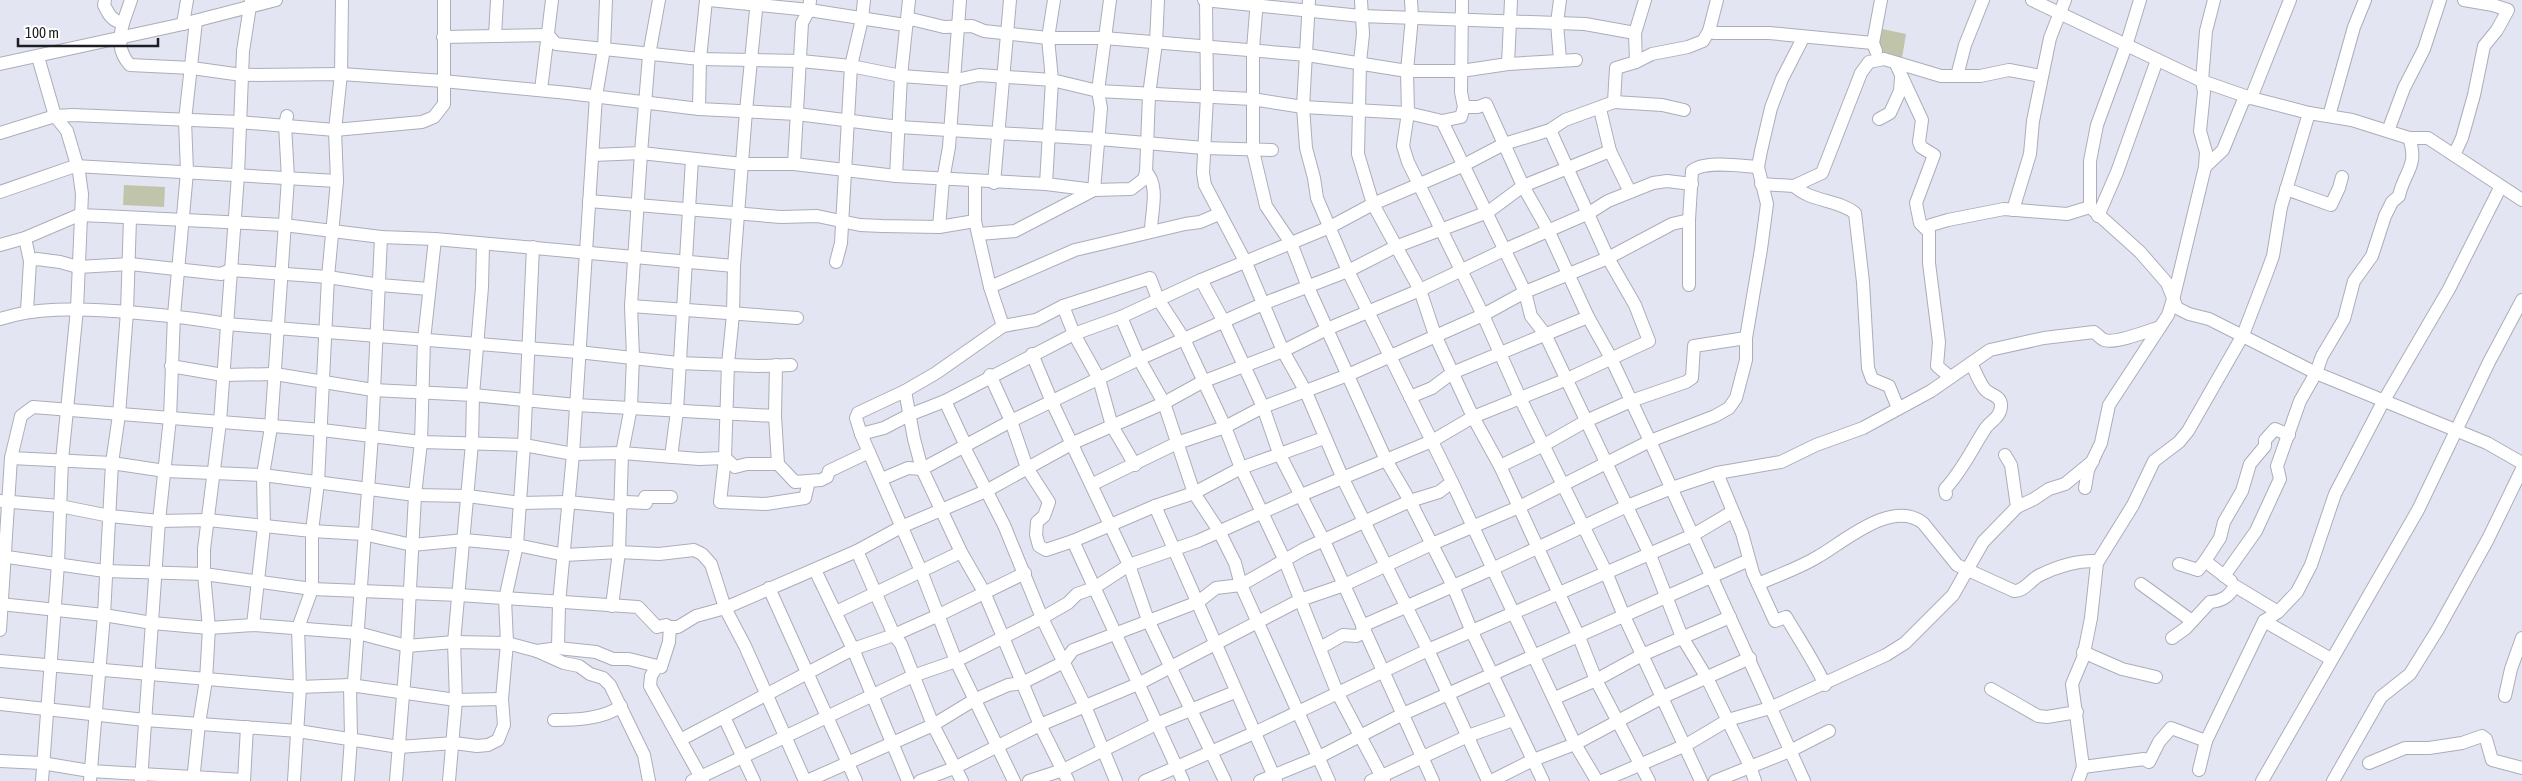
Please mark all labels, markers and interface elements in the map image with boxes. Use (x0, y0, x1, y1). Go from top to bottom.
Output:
scale bar (18, 15, 158, 47)
text: 100 m (25, 24, 59, 41)

